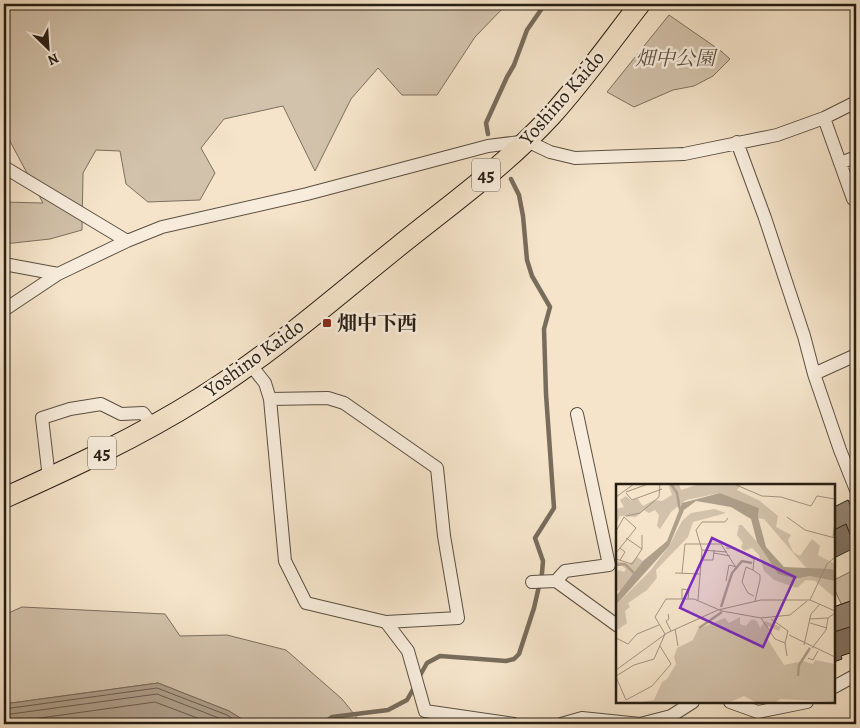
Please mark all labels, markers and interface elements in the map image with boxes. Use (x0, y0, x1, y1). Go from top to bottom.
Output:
north arrow (22, 22, 72, 72)
street label: Yoshino Kaido (513, 45, 611, 152)
park label: 畑中公園 (635, 45, 718, 72)
text: N (45, 49, 62, 70)
road number: 45 (472, 158, 500, 192)
place label: 畑中下西 (337, 310, 417, 337)
street label: Yoshino Kaido (198, 313, 309, 404)
marker: 畑中下西 (321, 317, 333, 329)
road number: 45 (88, 436, 116, 469)
inset map (616, 484, 835, 703)

